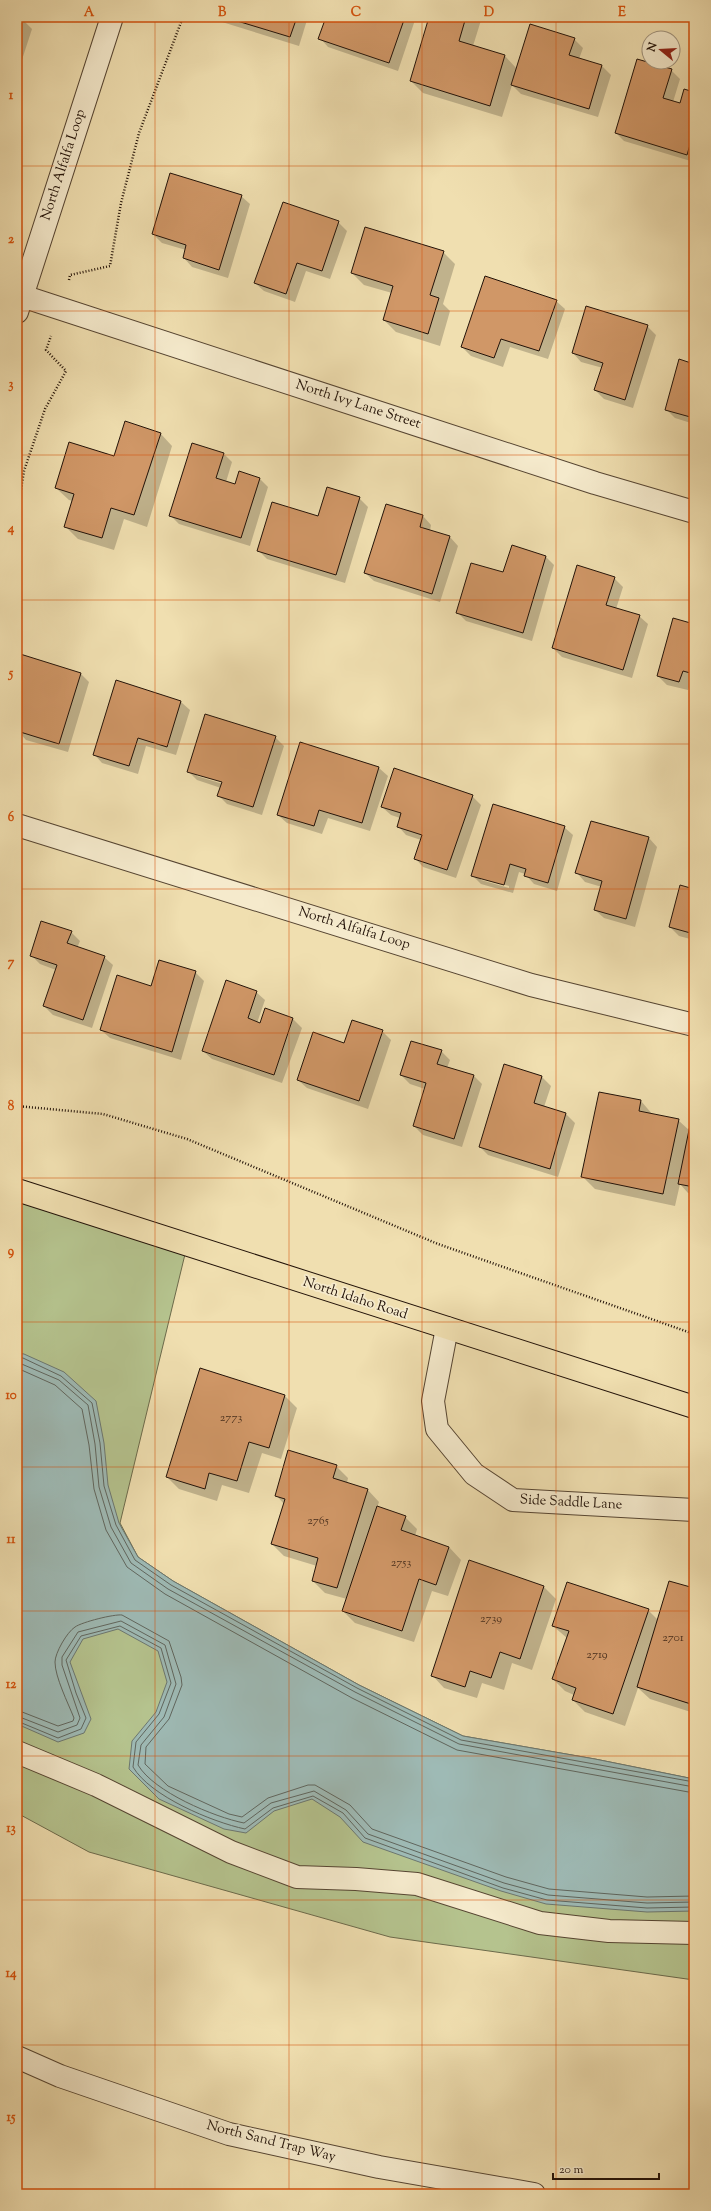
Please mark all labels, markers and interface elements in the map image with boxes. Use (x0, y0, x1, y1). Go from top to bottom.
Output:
text: A (84, 4, 95, 22)
text: B (218, 4, 227, 22)
text: C (351, 4, 361, 22)
text: D (484, 4, 494, 22)
text: E (618, 4, 626, 22)
north arrow (641, 30, 681, 70)
text: N (643, 40, 661, 55)
text: 1 (9, 87, 14, 105)
street label: North Alfalfa Loop (37, 107, 92, 223)
text: 2 (8, 231, 15, 249)
street label: North Ivy Lane Street (293, 375, 423, 435)
text: 3 (8, 376, 14, 394)
text: 4 (7, 520, 15, 538)
text: 5 (8, 665, 14, 683)
text: 6 (8, 809, 15, 827)
street label: North Alfalfa Loop (296, 902, 413, 956)
text: 7 (8, 954, 15, 972)
text: 8 (8, 1098, 15, 1116)
text: 9 (8, 1243, 15, 1261)
street label: North Idaho Road (300, 1273, 410, 1325)
text: 10 (5, 1387, 17, 1405)
house number: 2773 (220, 1409, 242, 1427)
street label: Side Saddle Lane (519, 1490, 623, 1516)
house number: 2765 (307, 1512, 329, 1530)
text: 11 (7, 1531, 16, 1549)
house number: 2753 (391, 1554, 411, 1572)
house number: 2739 (480, 1610, 502, 1628)
house number: 2701 (662, 1629, 684, 1647)
house number: 2719 (586, 1646, 608, 1664)
text: 12 (6, 1676, 17, 1694)
text: 13 (6, 1820, 16, 1838)
text: 14 (6, 1965, 17, 1983)
text: 15 (7, 2109, 16, 2127)
street label: North Sand Trap Way (204, 2116, 338, 2168)
scale bar (553, 2155, 659, 2181)
text: 20 m (559, 2161, 584, 2179)

